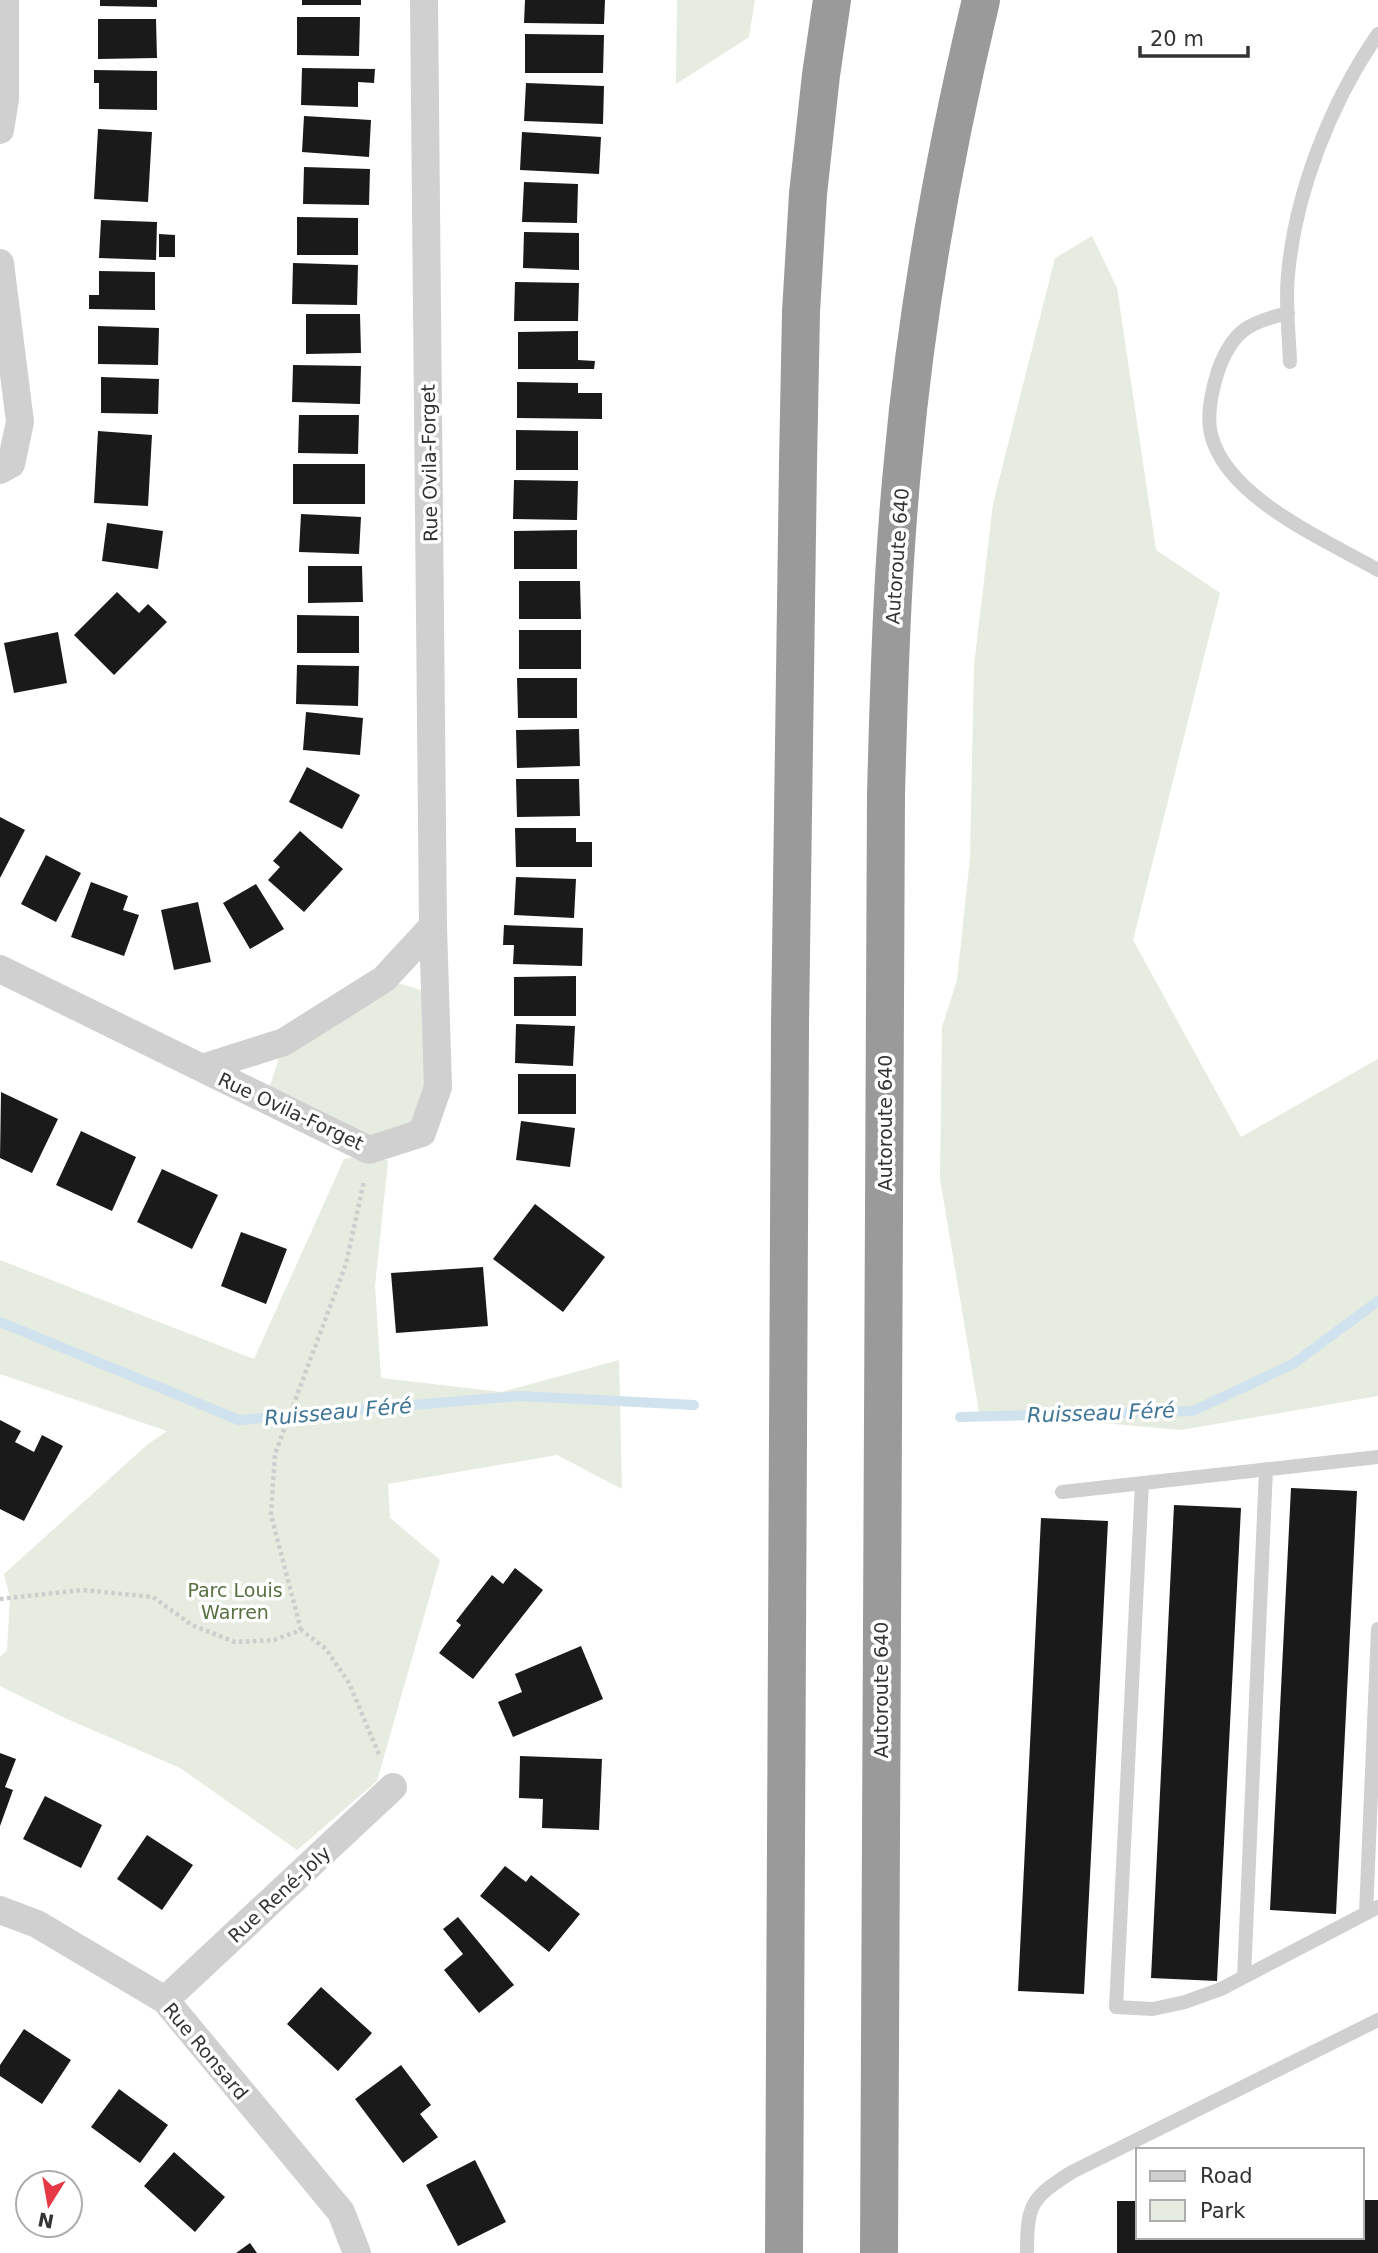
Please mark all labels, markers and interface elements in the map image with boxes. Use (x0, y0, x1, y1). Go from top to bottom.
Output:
scale bar (1140, 14, 1248, 58)
text: 20 m (1150, 27, 1204, 51)
street label: Rue Ovila-Forget (417, 384, 441, 542)
street label: Autoroute 640 (881, 487, 913, 625)
street label: Autoroute 640 (874, 1055, 896, 1191)
street label: Rue Ovila-Forget (215, 1068, 367, 1154)
water label: Ruisseau Féré (263, 1394, 413, 1430)
water label: Ruisseau Féré (1027, 1398, 1175, 1428)
park label: Parc Louis Warren (187, 1579, 283, 1623)
street label: Autoroute 640 (870, 1622, 892, 1758)
street label: Rue René-Joly (223, 1841, 335, 1947)
street label: Rue Ronsard (159, 1998, 253, 2104)
legend (1136, 2148, 1364, 2239)
text: Road (1200, 2164, 1253, 2188)
north arrow (14, 2169, 84, 2239)
text: Park (1200, 2199, 1246, 2223)
text: N (36, 2208, 56, 2233)

